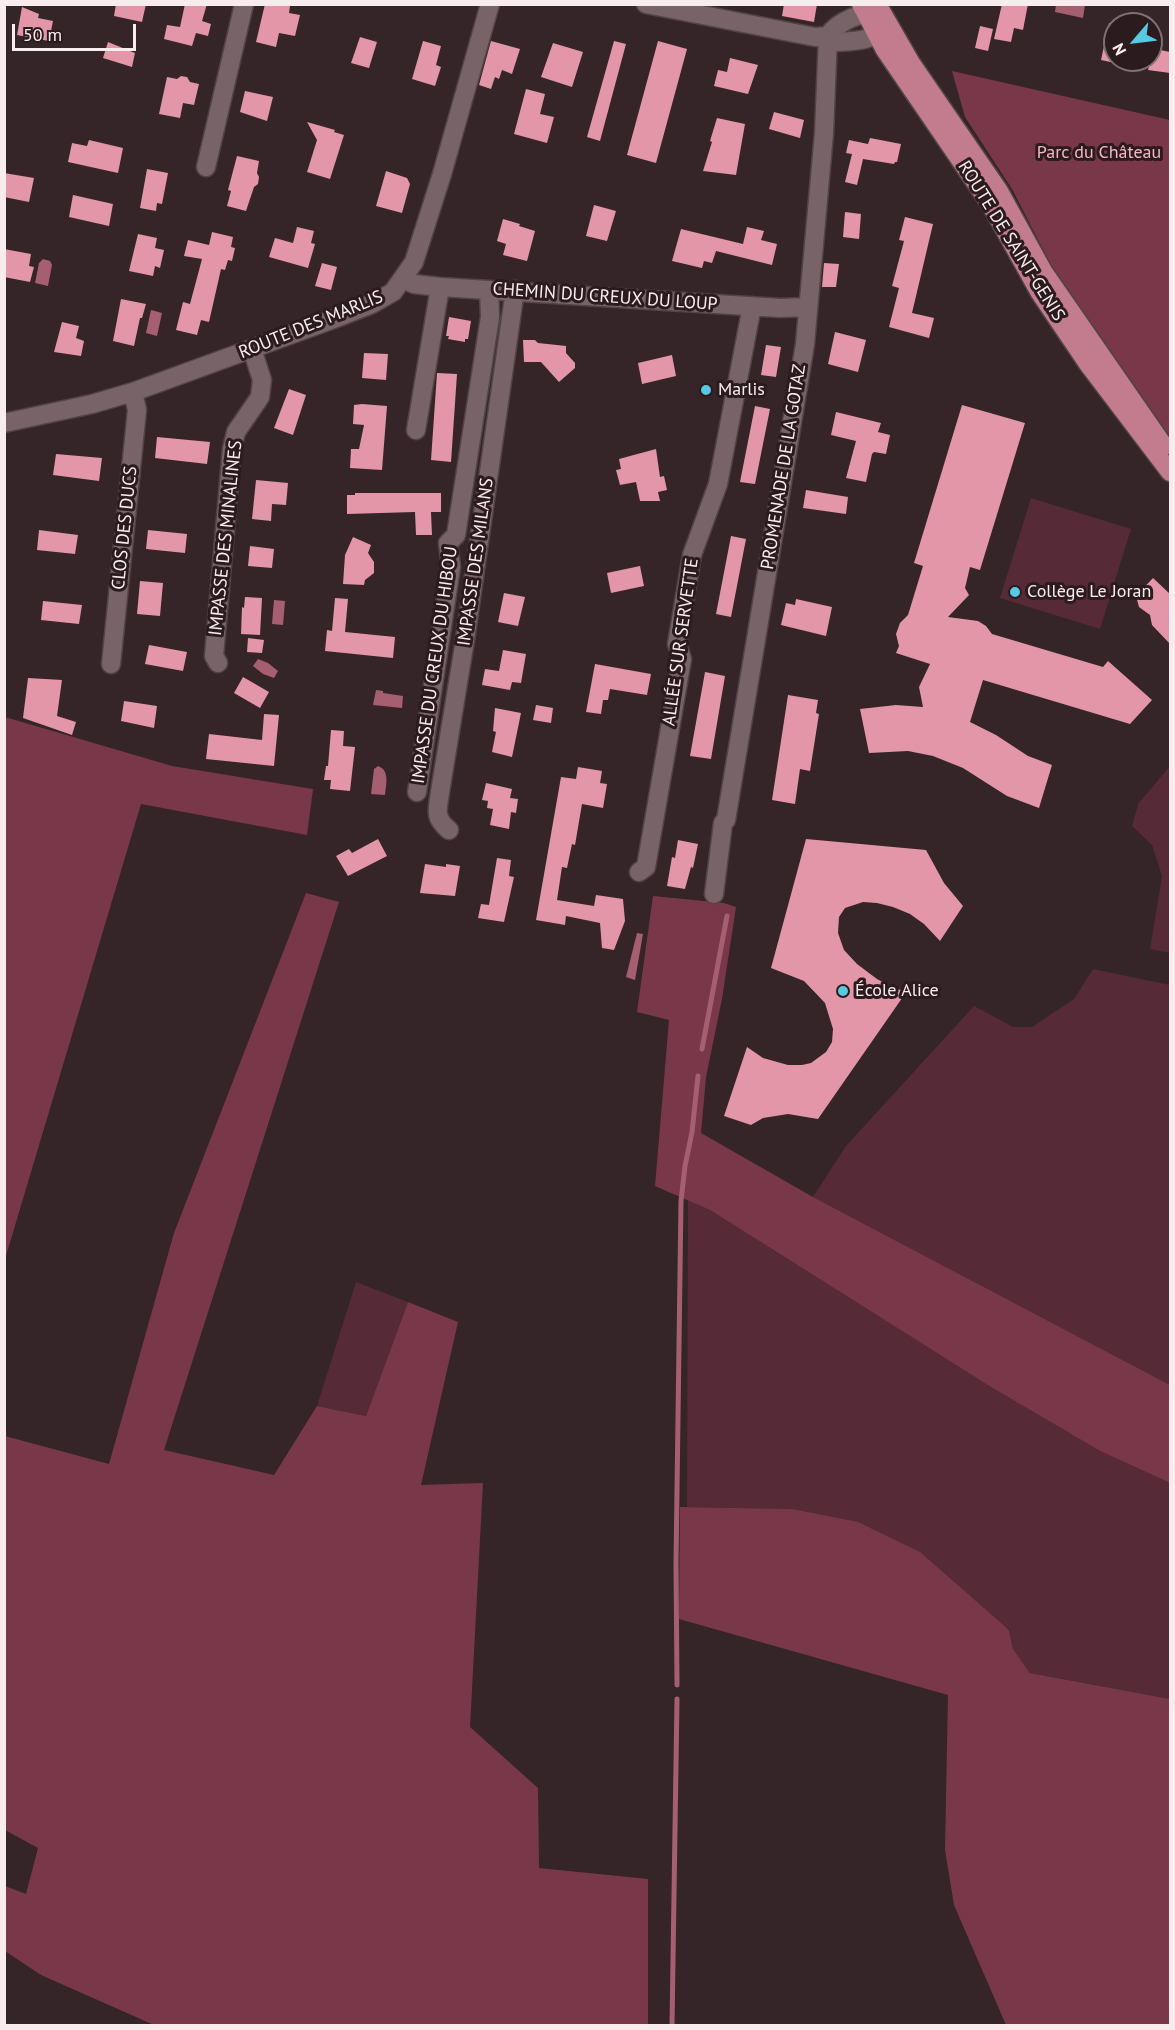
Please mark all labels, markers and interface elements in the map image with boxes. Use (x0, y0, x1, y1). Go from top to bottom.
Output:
scale bar (15, 12, 140, 50)
north arrow (1103, 12, 1163, 72)
text: 50 m (23, 23, 62, 46)
text: N (1108, 40, 1130, 59)
park label: Parc du Château (1037, 142, 1161, 164)
street label: ROUTE DE SAINT-GENIS (953, 157, 1069, 325)
street label: CHEMIN DU CREUX DU LOUP (492, 278, 718, 316)
street label: ROUTE DES MARLIS (236, 286, 386, 364)
street label: PROMENADE DE LA GOTAZ (757, 363, 811, 571)
place label: Marlis (718, 379, 765, 401)
marker: Marlis (699, 383, 713, 397)
street label: IMPASSE DES MINALINES (205, 439, 247, 637)
street label: CLOS DES DUCS (108, 465, 142, 591)
street label: IMPASSE DES MILANS (454, 477, 498, 647)
street label: IMPASSE DU CREUX DU HIBOU (408, 545, 462, 785)
street label: ALLÉE SUR SERVETTE (659, 557, 703, 727)
place label: Collège Le Joran (1027, 581, 1151, 603)
marker: Collège Le Joran (1008, 585, 1022, 599)
place label: École Alice (855, 980, 939, 1002)
marker: École Alice (836, 984, 850, 998)

